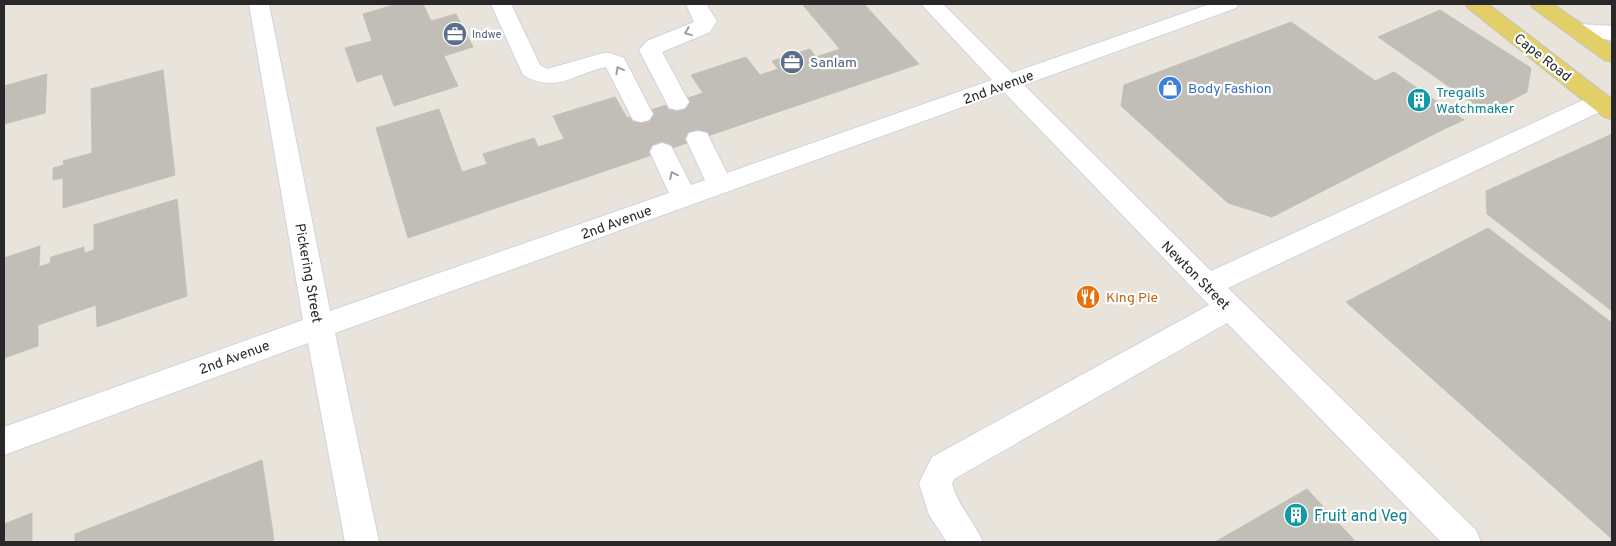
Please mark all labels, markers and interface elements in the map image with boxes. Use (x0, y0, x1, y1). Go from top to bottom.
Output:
office icon: Indwe (442, 21, 468, 47)
one-way arrow (684, 26, 693, 37)
place label: Indwe (472, 28, 501, 42)
street label: Cape Road (1510, 31, 1574, 86)
office icon: Sanlam (779, 49, 805, 75)
place label: Sanlam (810, 55, 857, 72)
one-way arrow (615, 67, 625, 76)
street label: 2nd Avenue (961, 68, 1036, 109)
shop icon: Body Fashion (1157, 75, 1183, 101)
place label: Body Fashion (1188, 81, 1272, 98)
place label: Tregails Watchmaker (1436, 85, 1515, 118)
building icon: Tregails Watchmaker (1406, 87, 1432, 113)
one-way arrow (669, 171, 679, 180)
street label: 2nd Avenue (579, 203, 654, 244)
street label: Pickering Street (290, 222, 325, 324)
street label: Newton Street (1157, 238, 1233, 314)
restaurant icon: King Pie (1075, 284, 1101, 310)
place label: King Pie (1106, 290, 1158, 307)
street label: 2nd Avenue (197, 338, 272, 379)
building icon: Fruit and Veg (1283, 502, 1309, 528)
place label: Fruit and Veg (1314, 507, 1408, 527)

